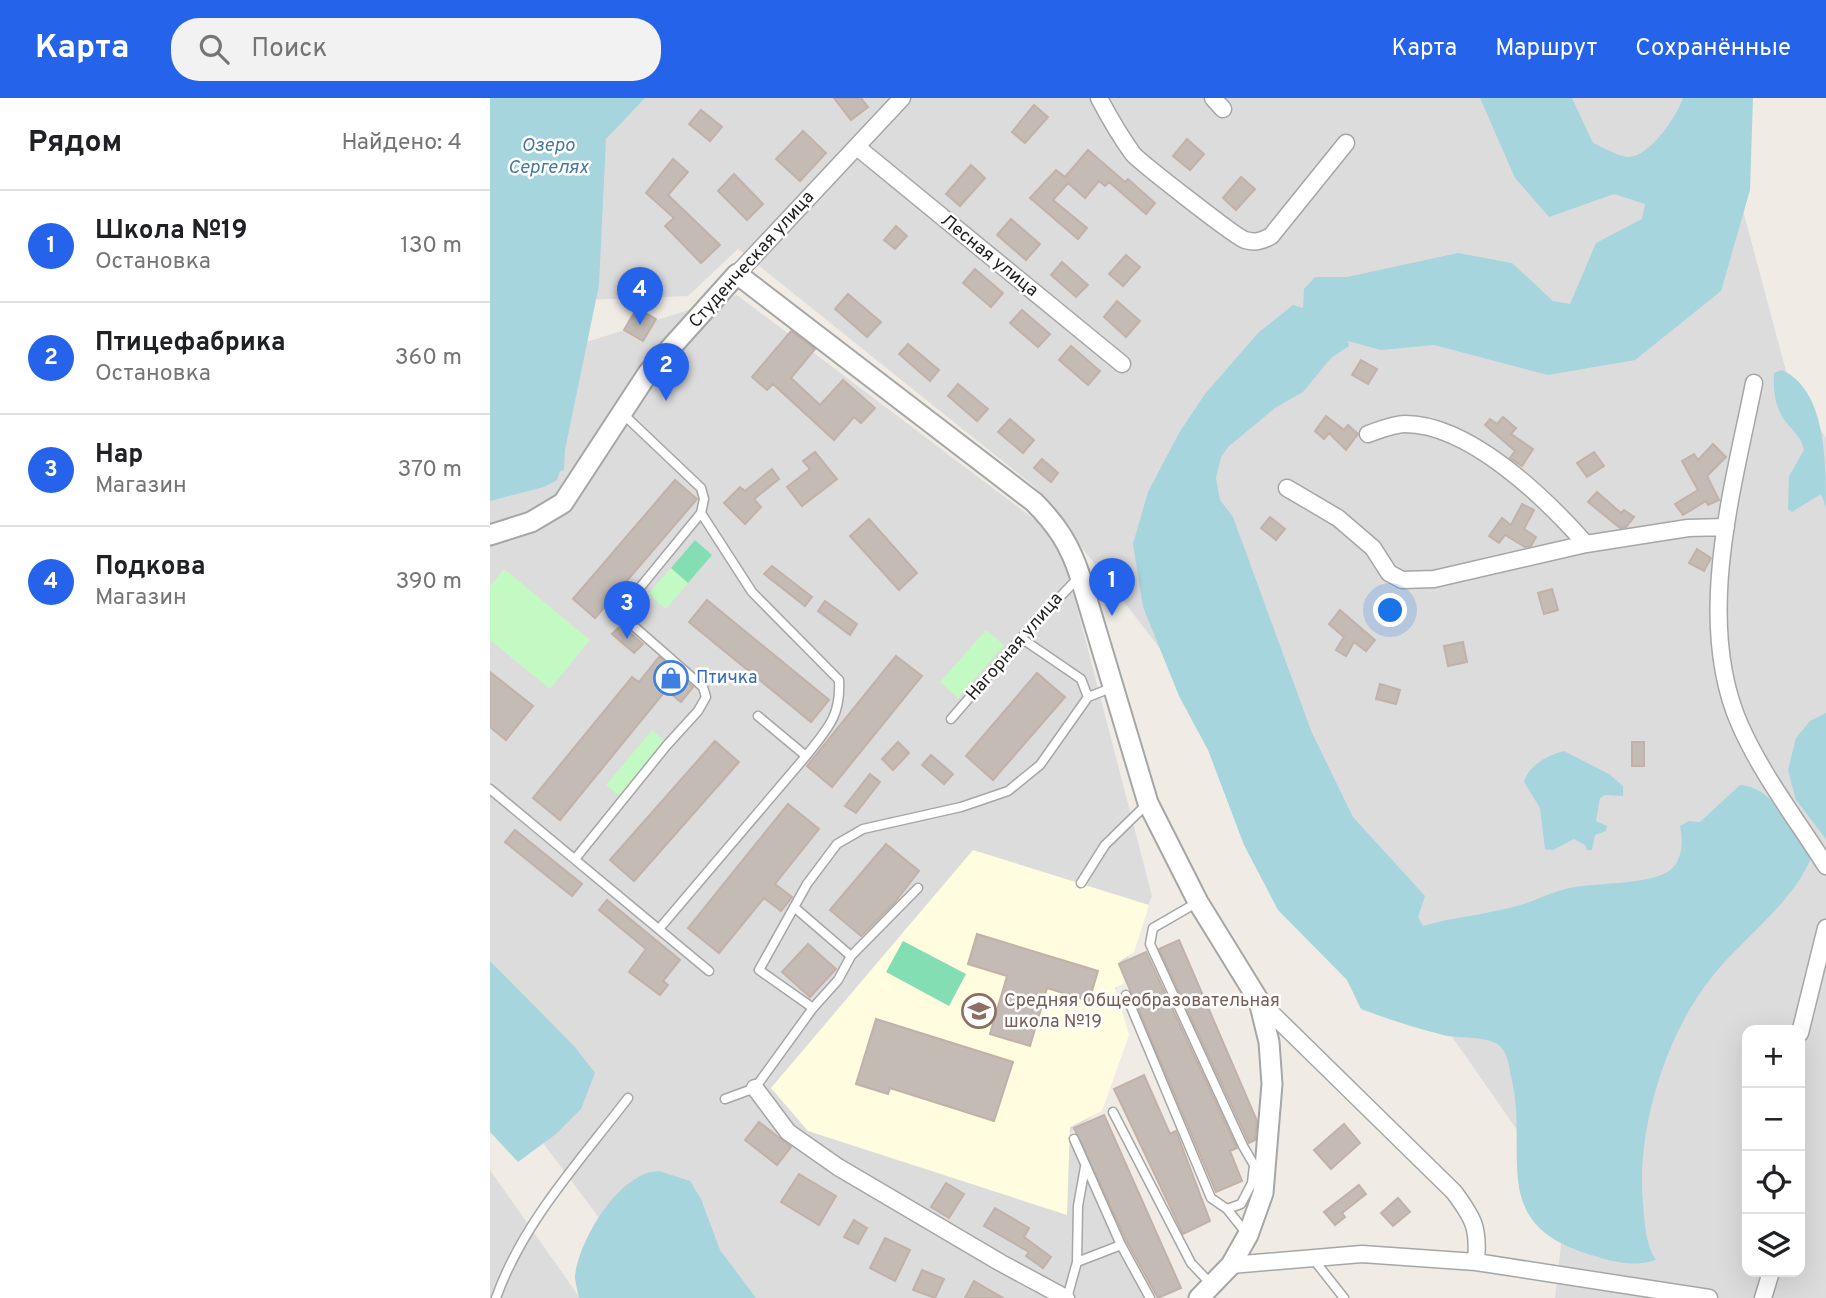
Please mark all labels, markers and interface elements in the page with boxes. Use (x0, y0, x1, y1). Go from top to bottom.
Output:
search box (171, 18, 661, 81)
text: Карта (35, 28, 129, 70)
icon: search (195, 30, 233, 68)
text: Поиск (251, 33, 327, 66)
text: Карта (1391, 34, 1457, 64)
text: Маршрут (1495, 34, 1597, 64)
text: Сохранённые (1635, 34, 1791, 64)
text: Рядом (28, 125, 122, 162)
text: Найдено: 4 (341, 129, 462, 158)
water label: Озеро Сергелях (508, 134, 590, 180)
street label: Студенческая улица (684, 187, 820, 333)
street label: Лесная улица (935, 210, 1043, 302)
text: Школа №19 (95, 215, 247, 248)
text: 1 (46, 232, 56, 261)
text: 130 m (400, 232, 462, 261)
text: Остановка (95, 248, 211, 277)
pin: 4 (617, 267, 663, 325)
text: Птицефабрика (95, 327, 286, 360)
pin: 2 (643, 343, 689, 401)
text: 2 (44, 344, 58, 373)
text: 360 m (395, 344, 462, 373)
text: Остановка (95, 360, 211, 389)
text: Нар (95, 439, 143, 472)
text: 3 (44, 456, 58, 485)
text: 370 m (397, 456, 462, 485)
text: Магазин (95, 472, 187, 501)
text: Подкова (95, 551, 206, 584)
pin: 1 (1089, 558, 1135, 616)
text: 4 (44, 568, 58, 597)
text: 390 m (395, 568, 462, 597)
pin: 3 (604, 581, 650, 639)
text: Магазин (95, 584, 187, 613)
street label: Нагорная улица (962, 588, 1068, 706)
your location (1373, 593, 1407, 627)
shop icon: Птичка (652, 659, 690, 697)
place label: Птичка (696, 667, 757, 690)
place label: Средняя Общеобразовательная школа №19 (1004, 990, 1280, 1034)
school or university icon: Средняя Общеобразовательная школа №19 (960, 992, 998, 1030)
map controls (1742, 1025, 1805, 1277)
button: + (1742, 1025, 1805, 1088)
button: − (1742, 1088, 1805, 1151)
button: locate (1742, 1151, 1805, 1214)
button: layers (1742, 1214, 1805, 1277)

